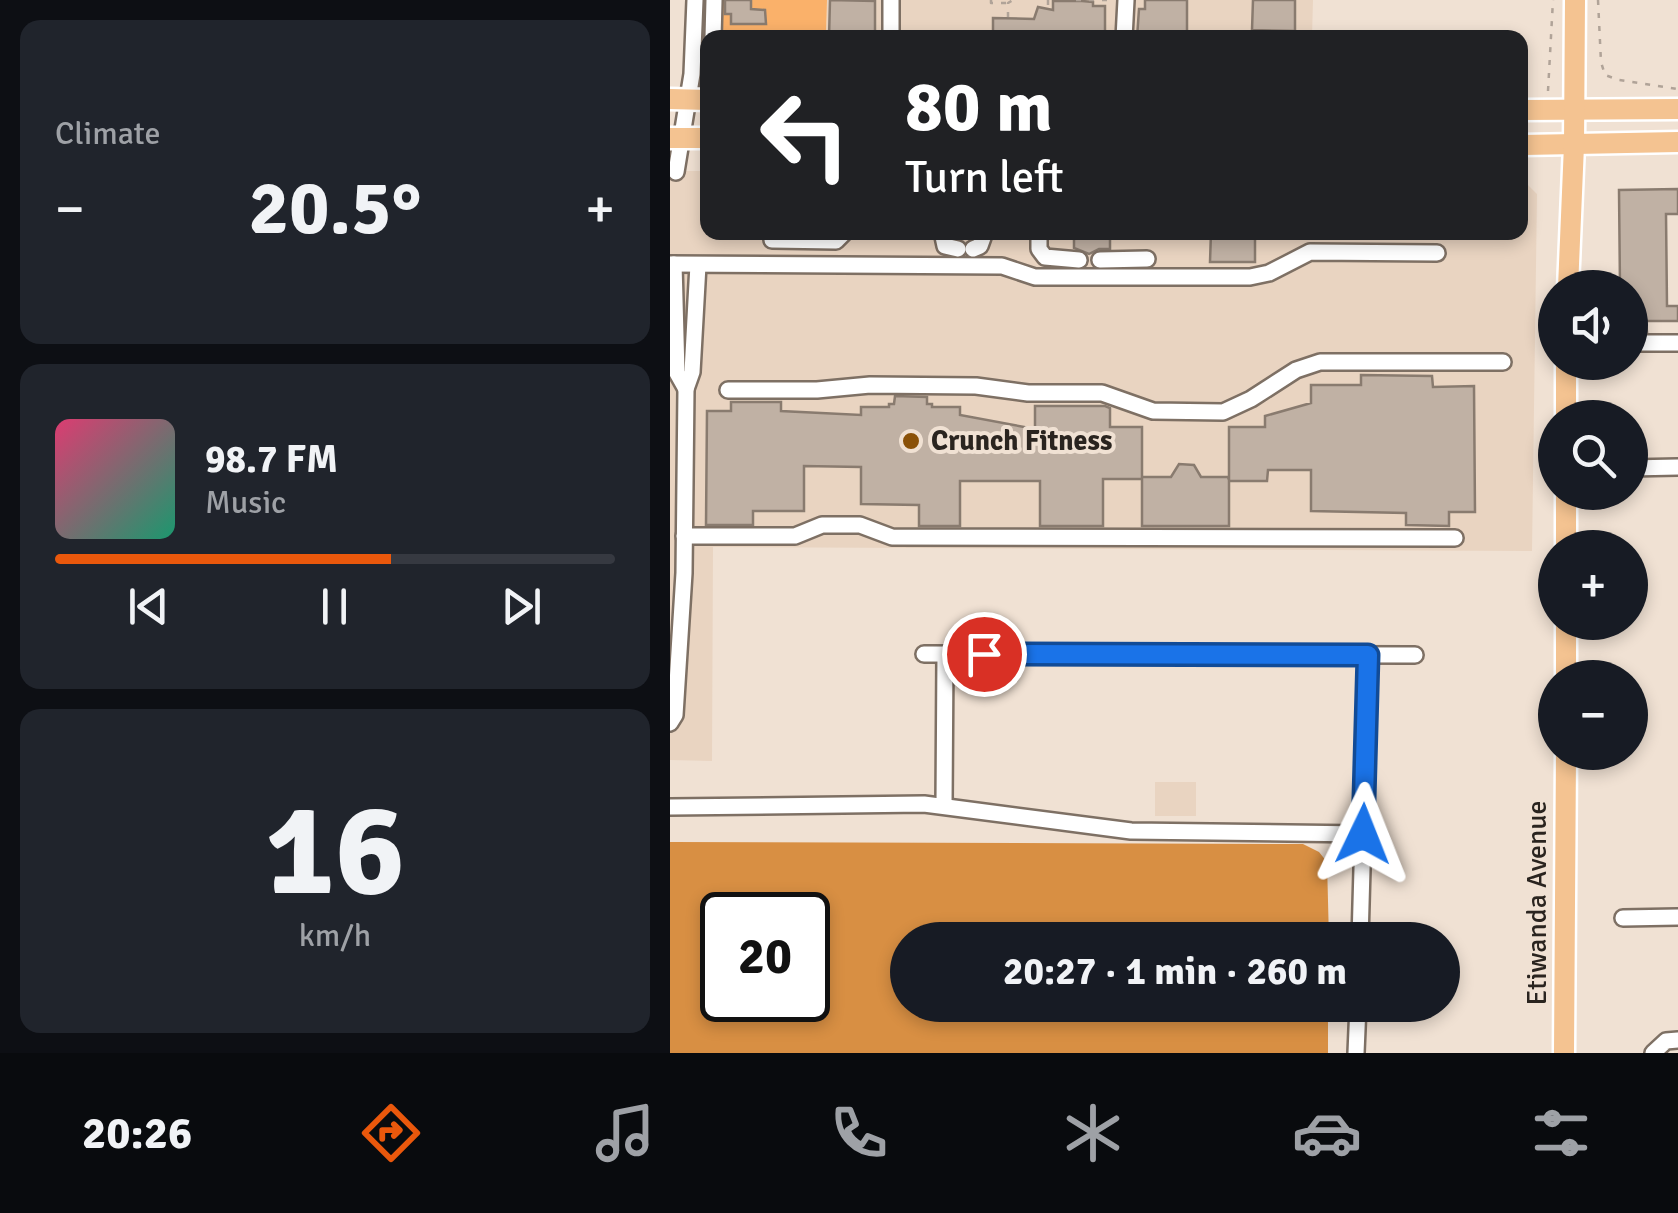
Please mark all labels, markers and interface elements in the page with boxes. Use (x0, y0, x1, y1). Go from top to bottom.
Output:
text: 80 m (905, 64, 1053, 150)
icon: left (740, 70, 870, 200)
text: Climate (55, 114, 161, 153)
text: Turn left (905, 150, 1064, 205)
text: 20.5° (249, 162, 422, 255)
text: − (55, 175, 85, 243)
text: + (585, 175, 615, 243)
map controls (1538, 270, 1648, 770)
button: sound (1538, 270, 1648, 380)
button: search (1538, 400, 1648, 510)
place label: Crunch Fitness (931, 424, 1112, 458)
marker: Crunch Fitness (900, 430, 922, 452)
text: 98.7 FM (205, 436, 338, 483)
text: Music (205, 483, 286, 522)
button: + (1538, 530, 1648, 640)
icon: previous (121, 579, 176, 634)
icon: pause (307, 579, 362, 634)
icon: next (494, 579, 549, 634)
pin (942, 612, 1027, 697)
icon: arrive (957, 627, 1012, 682)
button: − (1538, 660, 1648, 770)
text: 16 (265, 771, 405, 931)
position arrow (1311, 782, 1415, 886)
street label: Etiwanda Avenue (1520, 800, 1554, 1006)
speed limit sign: 20 (700, 892, 830, 1022)
text: km/h (299, 916, 371, 955)
text: 20:27 · 1 min · 260 m (1003, 948, 1347, 995)
icon: directions (356, 1098, 426, 1168)
icon: music (590, 1098, 660, 1168)
icon: phone (824, 1098, 894, 1168)
icon: climate (1058, 1098, 1128, 1168)
icon: car (1292, 1098, 1362, 1168)
icon: filters (1526, 1098, 1596, 1168)
text: 20:26 (82, 1106, 192, 1161)

